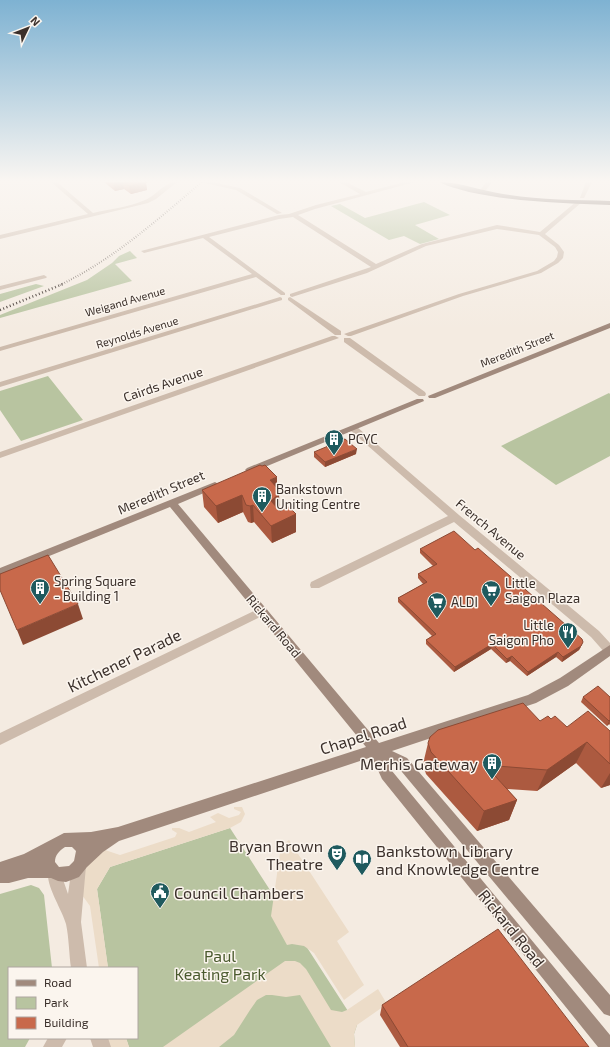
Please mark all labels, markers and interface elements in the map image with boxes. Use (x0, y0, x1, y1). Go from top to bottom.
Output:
north arrow (8, 8, 48, 48)
text: N (28, 13, 43, 28)
street label: Weigand Avenue (83, 283, 167, 319)
street label: Reynolds Avenue (94, 313, 180, 351)
street label: Meredith Street (478, 328, 556, 370)
street label: Cairds Avenue (121, 363, 205, 405)
building icon: PCYC (323, 428, 345, 456)
place label: PCYC (348, 431, 378, 447)
street label: Meredith Street (115, 467, 207, 517)
place label: Bankstown Uniting Centre (276, 481, 360, 512)
building icon: Bankstown Uniting Centre (251, 485, 273, 513)
street label: French Avenue (453, 495, 529, 563)
place label: Spring Square - Building 1 (54, 573, 136, 604)
place label: Little Saigon Plaza (505, 575, 580, 606)
building icon: Spring Square - Building 1 (29, 577, 51, 605)
supermarket icon: Little Saigon Plaza (480, 579, 502, 607)
street label: Rickard Road (243, 591, 305, 661)
supermarket icon: ALDI (426, 591, 448, 619)
place label: ALDI (451, 594, 478, 610)
place label: Little Saigon Pho (489, 617, 554, 648)
restaurant icon: Little Saigon Pho (557, 621, 579, 649)
street label: Kitchener Parade (64, 624, 184, 696)
street label: Chapel Road (317, 712, 409, 758)
building icon: Merhis Gateway (481, 752, 503, 780)
place label: Merhis Gateway (360, 754, 479, 773)
place label: Bryan Brown Theatre (229, 836, 323, 873)
place label: Bankstown Library and Knowledge Centre (376, 841, 539, 878)
theatre icon: Bryan Brown Theatre (326, 843, 348, 871)
library icon: Bankstown Library and Knowledge Centre (351, 848, 373, 876)
public building icon: Council Chambers (149, 881, 171, 909)
place label: Council Chambers (174, 883, 304, 902)
street label: Rickard Road (475, 885, 549, 971)
park label: Paul Keating Park (174, 946, 266, 983)
legend (8, 967, 138, 1039)
text: Road (44, 975, 72, 989)
text: Park (44, 995, 69, 1009)
text: Building (44, 1015, 89, 1029)

